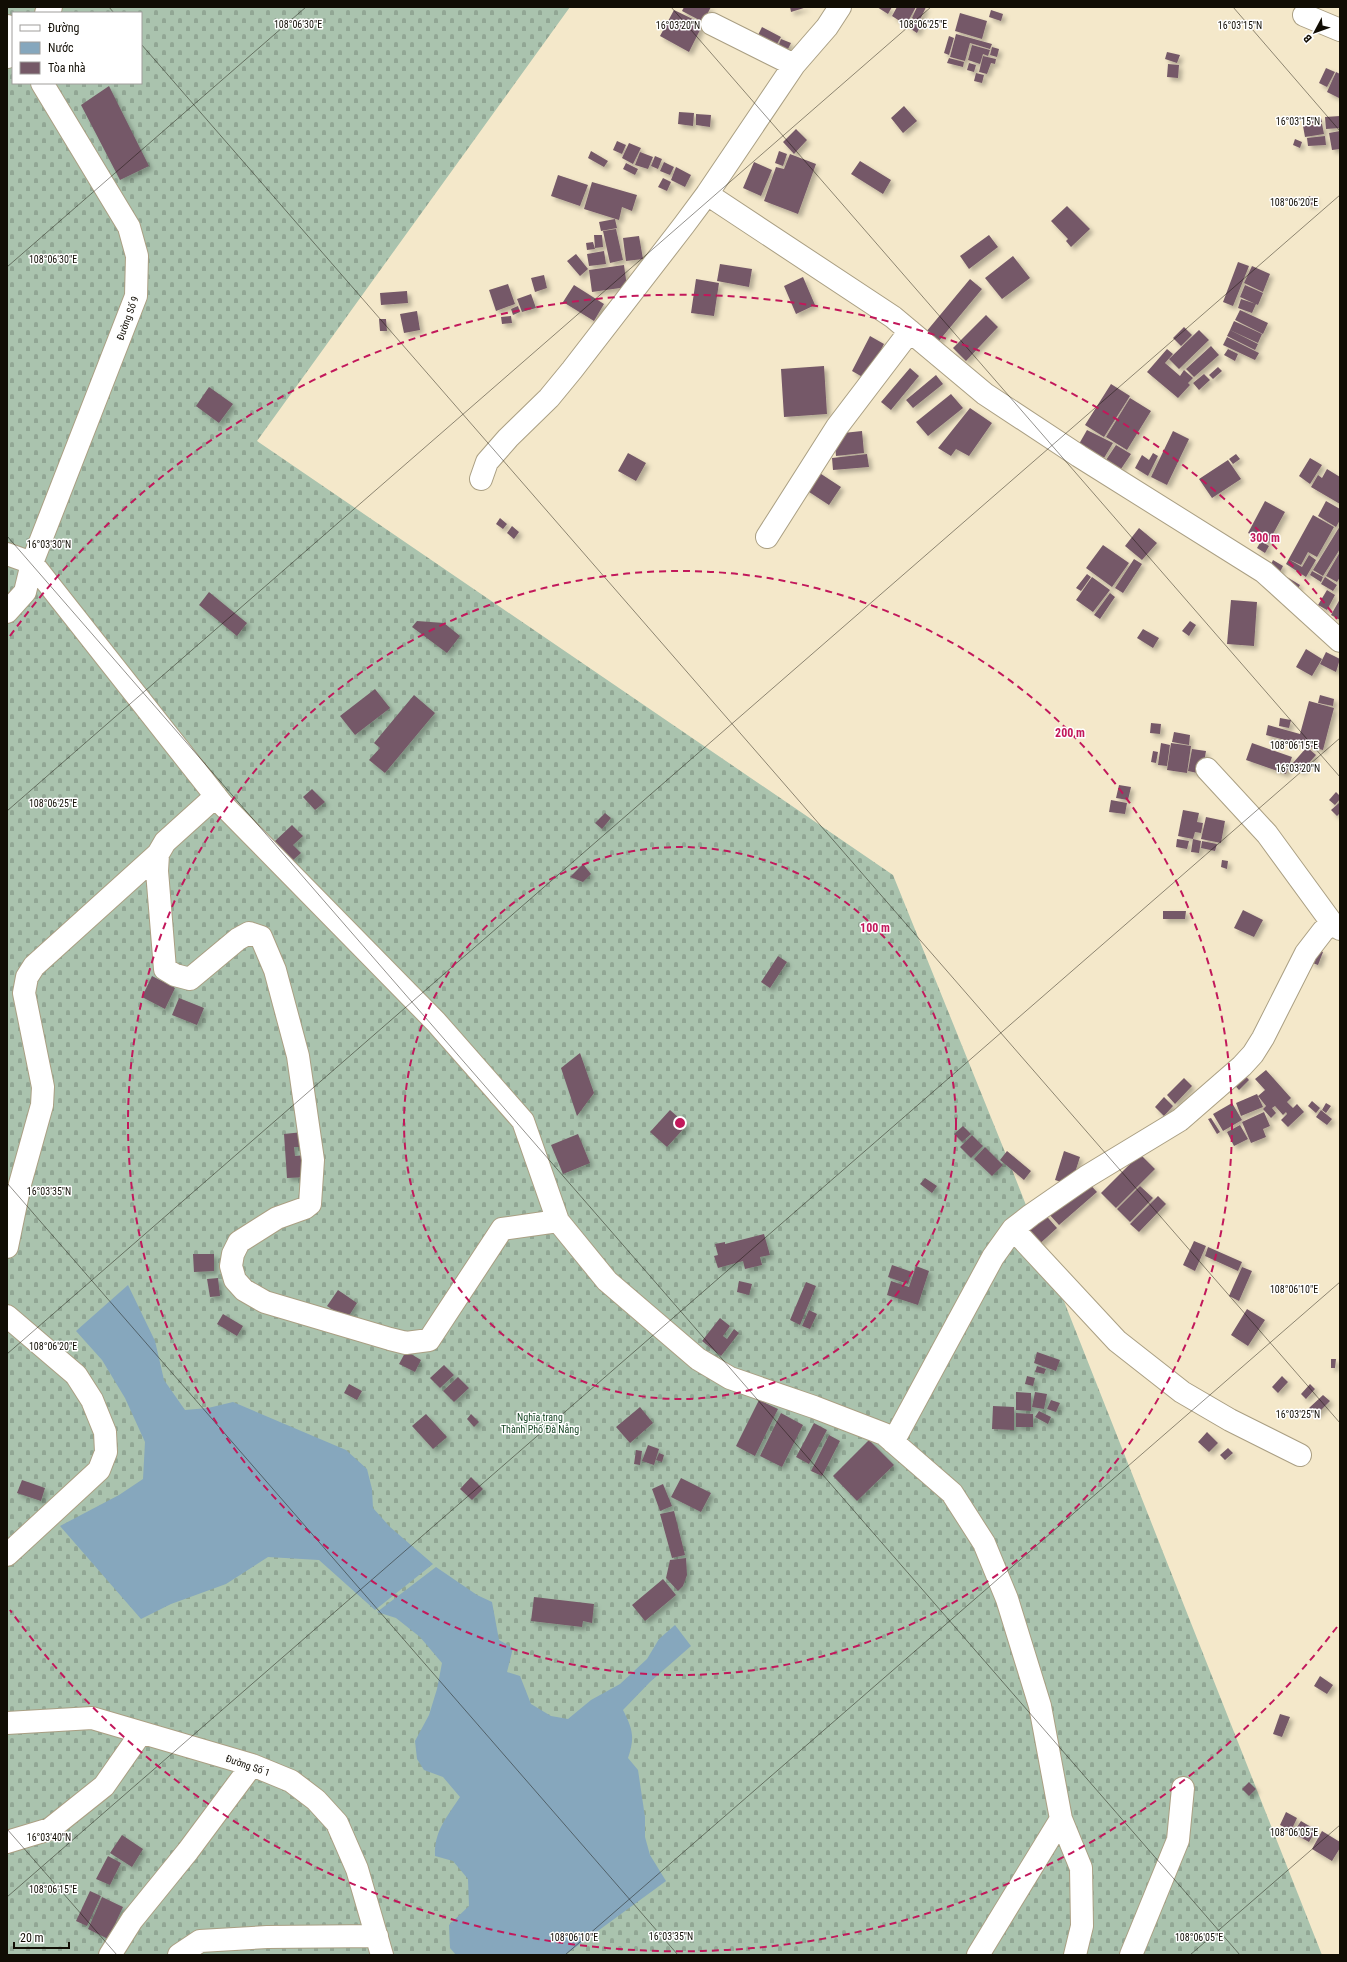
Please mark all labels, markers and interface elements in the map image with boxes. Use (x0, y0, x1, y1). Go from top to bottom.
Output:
legend (12, 12, 142, 84)
north arrow (1295, 12, 1335, 52)
text: 108°06'30"E (274, 19, 322, 30)
text: 108°06'25"E (899, 19, 947, 30)
text: 16°03'20"N (656, 20, 700, 31)
text: 16°03'15"N (1218, 20, 1262, 31)
text: Đường (48, 21, 79, 35)
text: B (1301, 32, 1315, 45)
text: Nước (48, 41, 74, 55)
text: Tòa nhà (48, 61, 86, 75)
text: 16°03'15"N (1276, 116, 1320, 127)
text: 108°06'20"E (1270, 197, 1318, 208)
text: 108°06'30"E (29, 254, 77, 265)
street label: Đường Số 9 (114, 294, 141, 342)
text: 300 m (1250, 531, 1280, 545)
text: 16°03'30"N (27, 539, 71, 550)
text: 200 m (1055, 726, 1085, 740)
text: 108°06'15"E (1270, 740, 1318, 751)
text: 16°03'20"N (1276, 763, 1320, 774)
text: 108°06'25"E (29, 798, 77, 809)
text: 100 m (860, 921, 890, 935)
centre of rings (673, 1116, 687, 1130)
text: 16°03'35"N (27, 1186, 71, 1197)
text: 108°06'10"E (1270, 1284, 1318, 1295)
text: 108°06'20"E (29, 1341, 77, 1352)
text: 16°03'25"N (1276, 1409, 1320, 1420)
park label: Nghĩa trang Thành Phố Đà Nẵng (501, 1412, 579, 1435)
street label: Đường Số 1 (224, 1752, 272, 1778)
text: 108°06'05"E (1270, 1827, 1318, 1838)
text: 16°03'40"N (27, 1832, 71, 1843)
text: 108°06'15"E (29, 1884, 77, 1895)
scale bar (14, 1924, 69, 1950)
text: 20 m (20, 1931, 44, 1945)
text: 16°03'35"N (649, 1931, 693, 1942)
text: 108°06'10"E (550, 1932, 598, 1943)
text: 108°06'05"E (1175, 1932, 1223, 1943)

